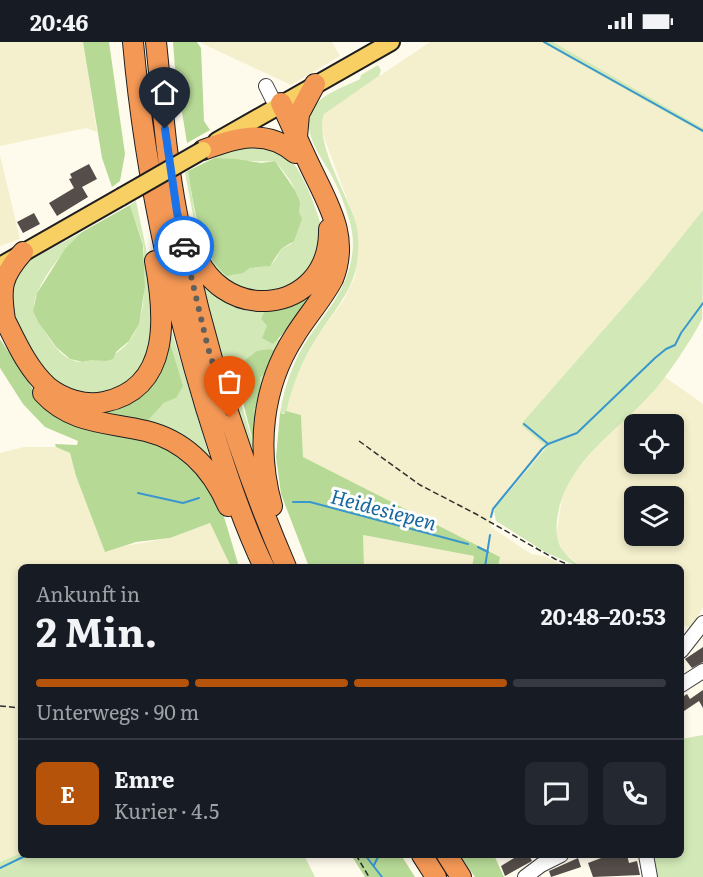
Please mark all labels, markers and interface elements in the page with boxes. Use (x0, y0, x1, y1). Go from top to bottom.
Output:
text: 20:46 (30, 5, 88, 38)
pin (139, 67, 190, 129)
icon: home (148, 76, 181, 109)
courier (154, 216, 214, 276)
icon: car (168, 230, 201, 263)
pin (204, 356, 255, 418)
icon: bag (213, 365, 246, 398)
map controls (624, 414, 684, 546)
button: locate (624, 414, 684, 474)
water label: Heidesiepen (328, 479, 440, 537)
button: layers (624, 486, 684, 546)
text: Ankunft in (36, 578, 140, 608)
text: 20:48–20:53 (541, 599, 666, 632)
text: 2 Min. (36, 601, 157, 659)
text: Unterwegs · 90 m (36, 696, 199, 726)
text: Emre (114, 762, 174, 795)
button: chat (525, 762, 588, 825)
button: phone (603, 762, 666, 825)
text: E (60, 777, 75, 810)
text: Kurier · 4.5 (114, 795, 219, 825)

